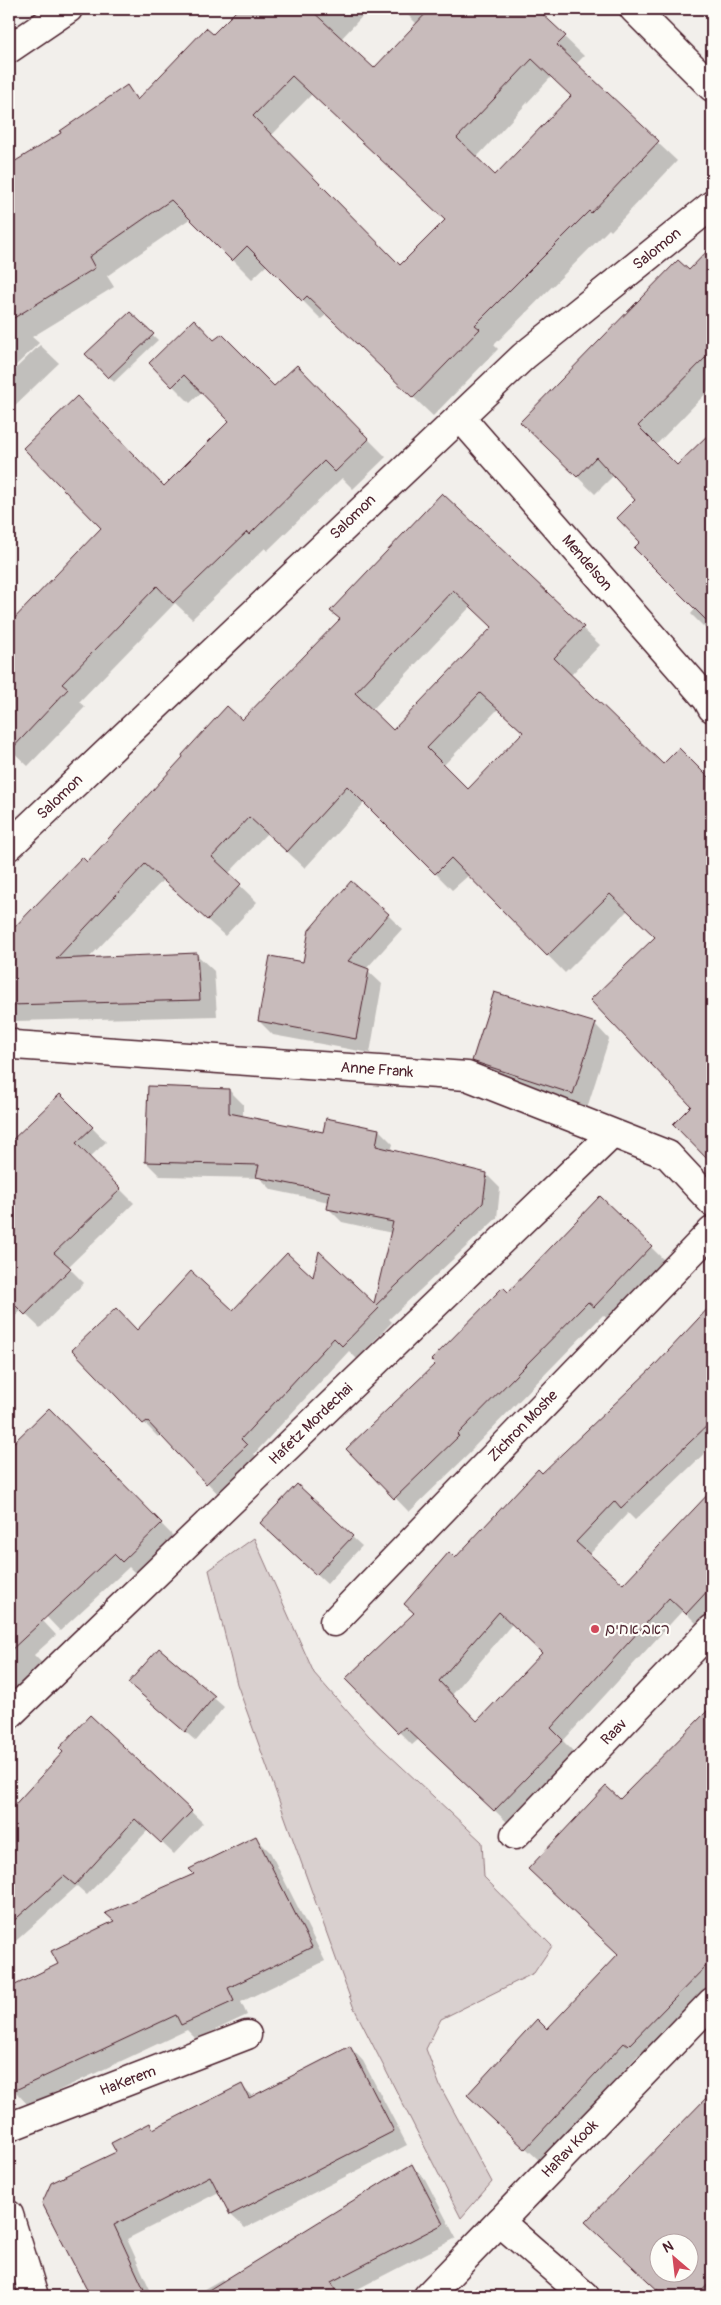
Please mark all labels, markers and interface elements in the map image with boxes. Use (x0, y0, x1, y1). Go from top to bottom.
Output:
street label: Salomon (629, 224, 685, 274)
street label: Salomon (326, 490, 380, 544)
street label: Mendelson (558, 531, 616, 595)
street label: Salomon (33, 770, 87, 824)
street label: Anne Frank (340, 1058, 415, 1082)
street label: Hafetz Mordechai (265, 1379, 357, 1469)
street label: Zichron Moshe (484, 1386, 562, 1466)
place label: ראב אחים (605, 1620, 670, 1639)
marker: ראב אחים (589, 1623, 601, 1635)
street label: Raav (597, 1715, 631, 1749)
street label: HaKerem (97, 2062, 159, 2100)
street label: HaRav Kook (538, 2115, 603, 2182)
north arrow (648, 2232, 698, 2282)
text: N (660, 2237, 676, 2257)

